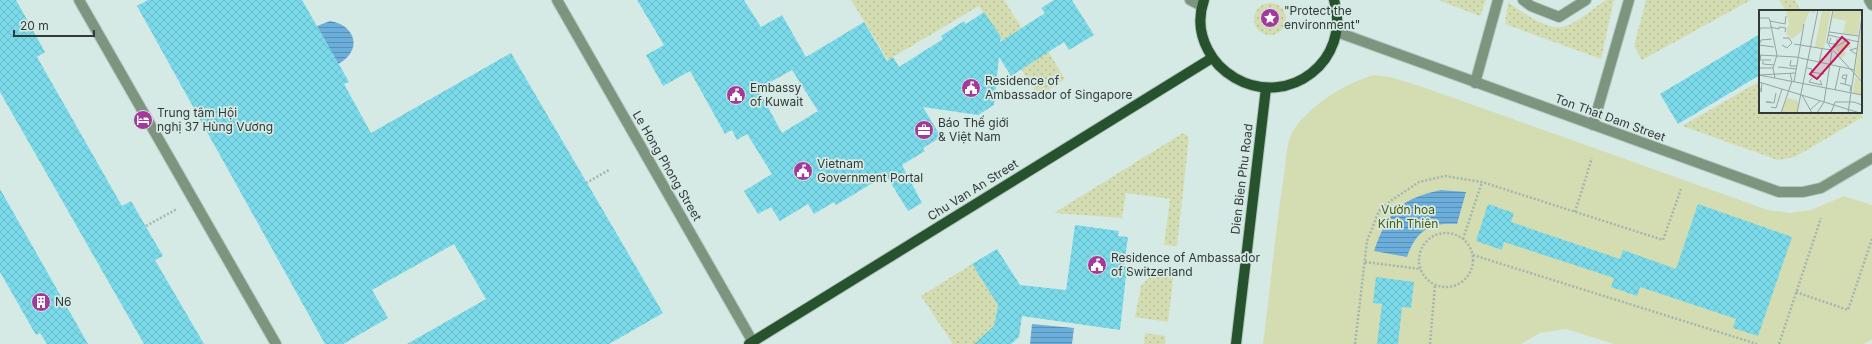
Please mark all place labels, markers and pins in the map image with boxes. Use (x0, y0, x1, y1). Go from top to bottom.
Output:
place label: "Protect the environment" (1284, 3, 1360, 32)
place icon: "Protect the environment" (1259, 7, 1281, 29)
place label: Residence of Ambassador of Singapore (985, 73, 1133, 102)
public building icon: Residence of Ambassador of Singapore (960, 77, 982, 99)
place label: Embassy of Kuwait (750, 80, 803, 109)
public building icon: Embassy of Kuwait (725, 84, 747, 106)
place label: Trung tâm Hội nghị 37 Hùng Vương (157, 105, 273, 134)
hotel icon: Trung tâm Hội nghị 37 Hùng Vương (132, 109, 154, 131)
place label: Báo Thế giới & Việt Nam (938, 115, 1009, 144)
office icon: Báo Thế giới & Việt Nam (913, 119, 935, 141)
place label: Vietnam Government Portal (817, 156, 923, 185)
public building icon: Vietnam Government Portal (792, 160, 814, 182)
place label: Residence of Ambassador of Switzerland (1111, 250, 1260, 279)
public building icon: Residence of Ambassador of Switzerland (1086, 254, 1108, 276)
building icon: N6 (30, 291, 52, 313)
place label: N6 (55, 294, 71, 309)

